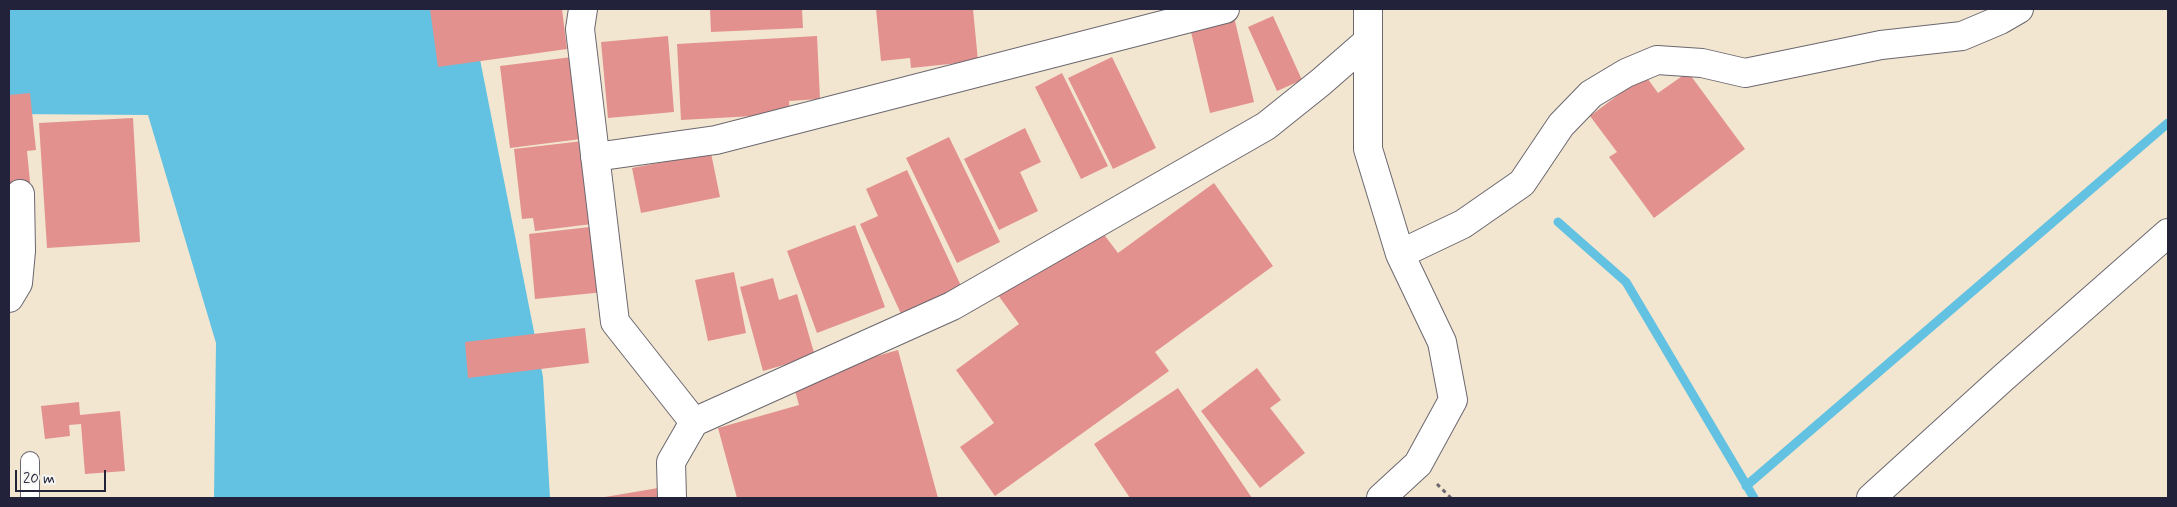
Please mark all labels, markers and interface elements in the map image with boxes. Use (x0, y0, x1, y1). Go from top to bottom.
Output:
scale bar (18, 460, 109, 492)
text: 20 m (23, 469, 55, 489)

